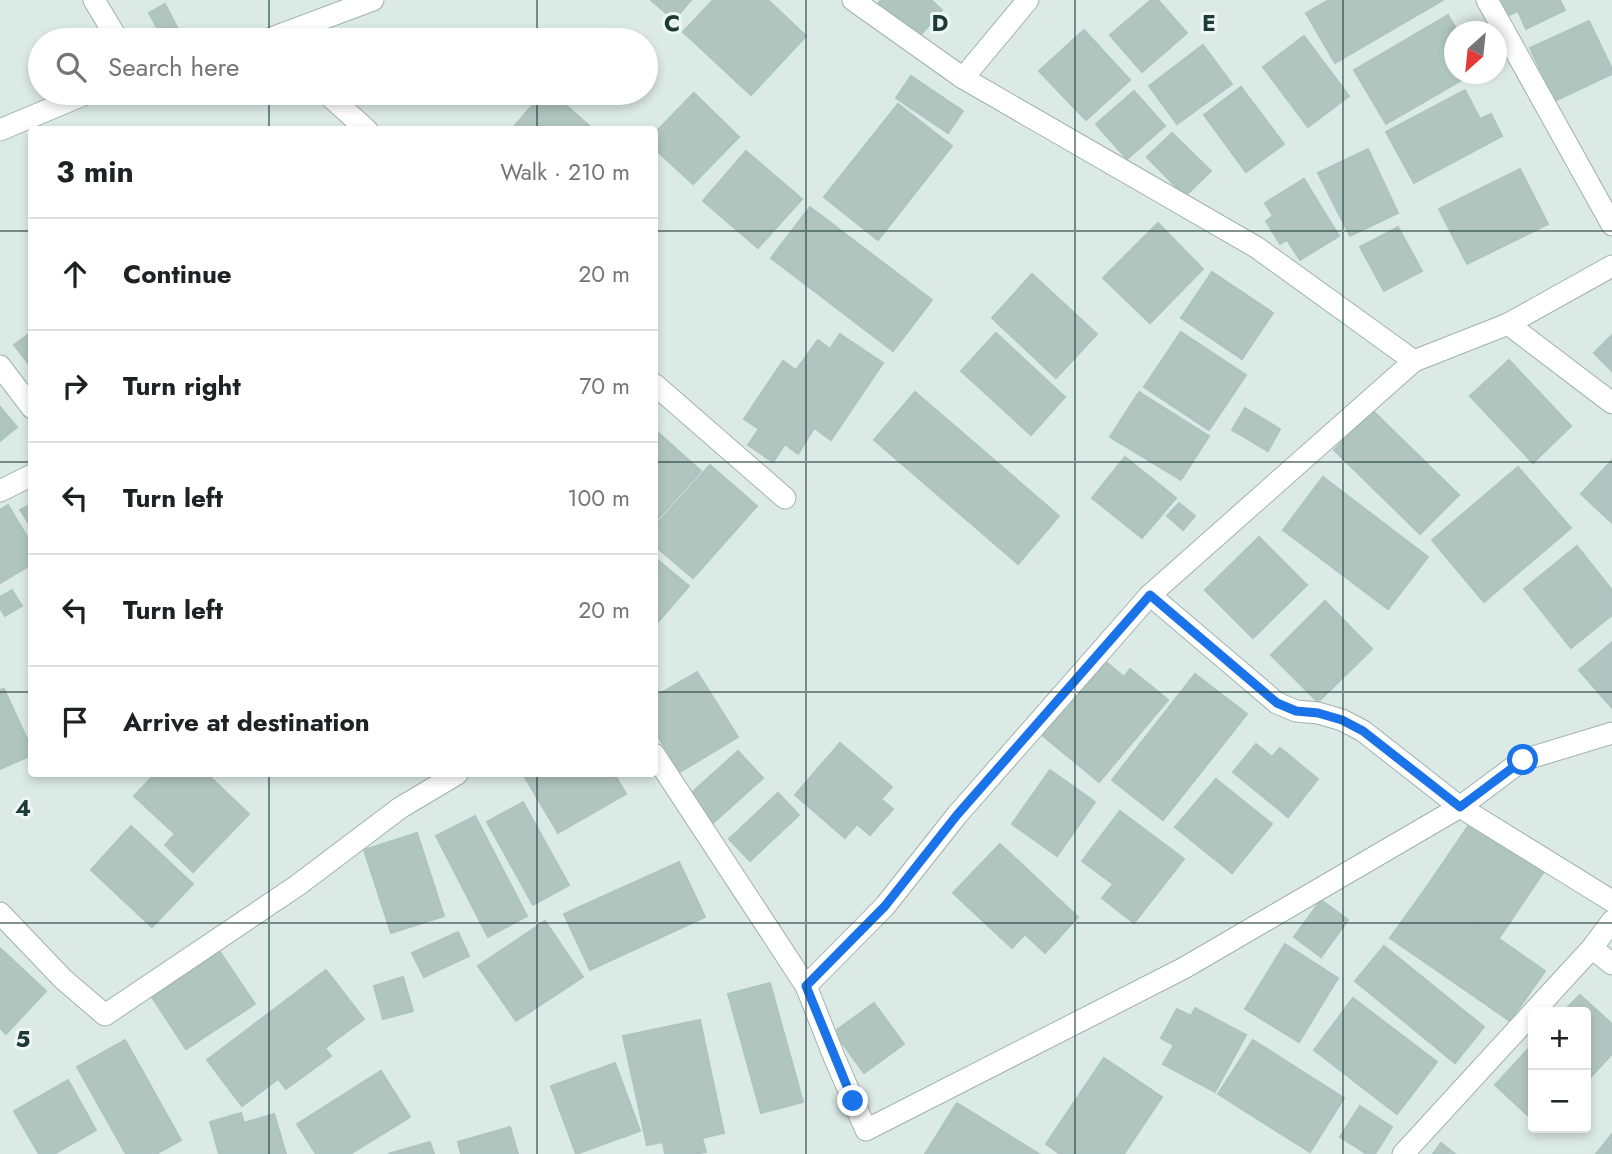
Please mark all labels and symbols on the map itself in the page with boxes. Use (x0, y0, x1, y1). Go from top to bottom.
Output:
text: C (664, 6, 680, 40)
text: D (932, 6, 949, 40)
text: E (1202, 6, 1216, 40)
north arrow (1444, 21, 1507, 84)
route start (1507, 744, 1538, 775)
text: 4 (15, 791, 31, 825)
text: 5 (16, 1022, 30, 1056)
route end (837, 1085, 868, 1116)

